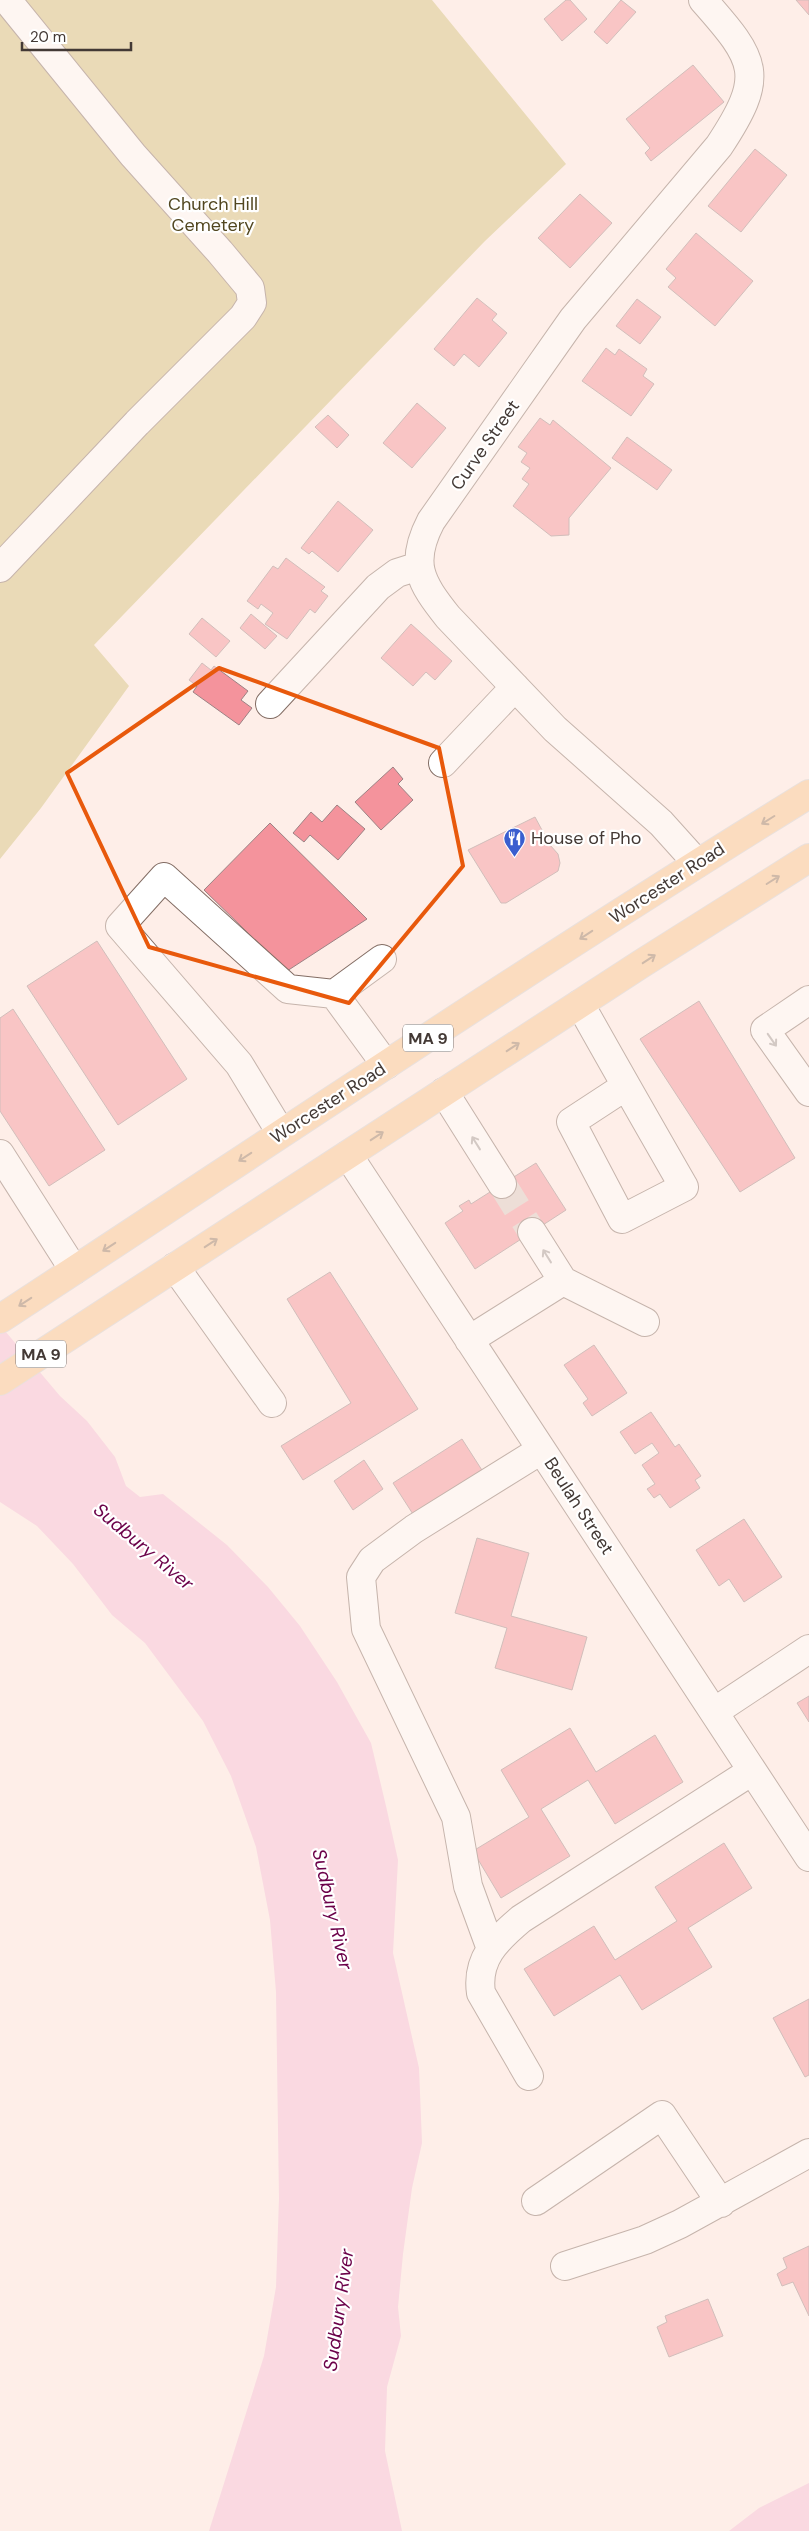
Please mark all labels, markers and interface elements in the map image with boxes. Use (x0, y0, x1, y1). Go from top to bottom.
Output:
scale bar (22, 20, 131, 52)
text: 20 m (30, 27, 66, 47)
park label: Church Hill Cemetery (168, 192, 258, 237)
street label: Curve Street (445, 395, 525, 495)
one-way arrow (761, 815, 775, 825)
restaurant icon: House of Pho (503, 826, 527, 857)
place label: House of Pho (531, 826, 641, 850)
street label: Worcester Road (605, 837, 729, 929)
one-way arrow (766, 874, 780, 884)
one-way arrow (579, 930, 593, 940)
one-way arrow (642, 953, 656, 963)
road number: MA 9 (403, 1024, 453, 1052)
one-way arrow (767, 1033, 778, 1046)
one-way arrow (506, 1042, 520, 1053)
street label: Worcester Road (266, 1057, 390, 1149)
one-way arrow (370, 1131, 384, 1141)
one-way arrow (471, 1137, 481, 1151)
one-way arrow (238, 1153, 252, 1163)
one-way arrow (204, 1238, 218, 1248)
one-way arrow (102, 1242, 116, 1252)
one-way arrow (542, 1250, 552, 1264)
one-way arrow (18, 1297, 32, 1307)
road number: MA 9 (16, 1340, 66, 1368)
street label: Beulah Street (539, 1453, 619, 1559)
water label: Sudbury River (88, 1497, 200, 1596)
water label: Sudbury River (306, 1846, 359, 1973)
water label: Sudbury River (318, 2246, 360, 2373)

